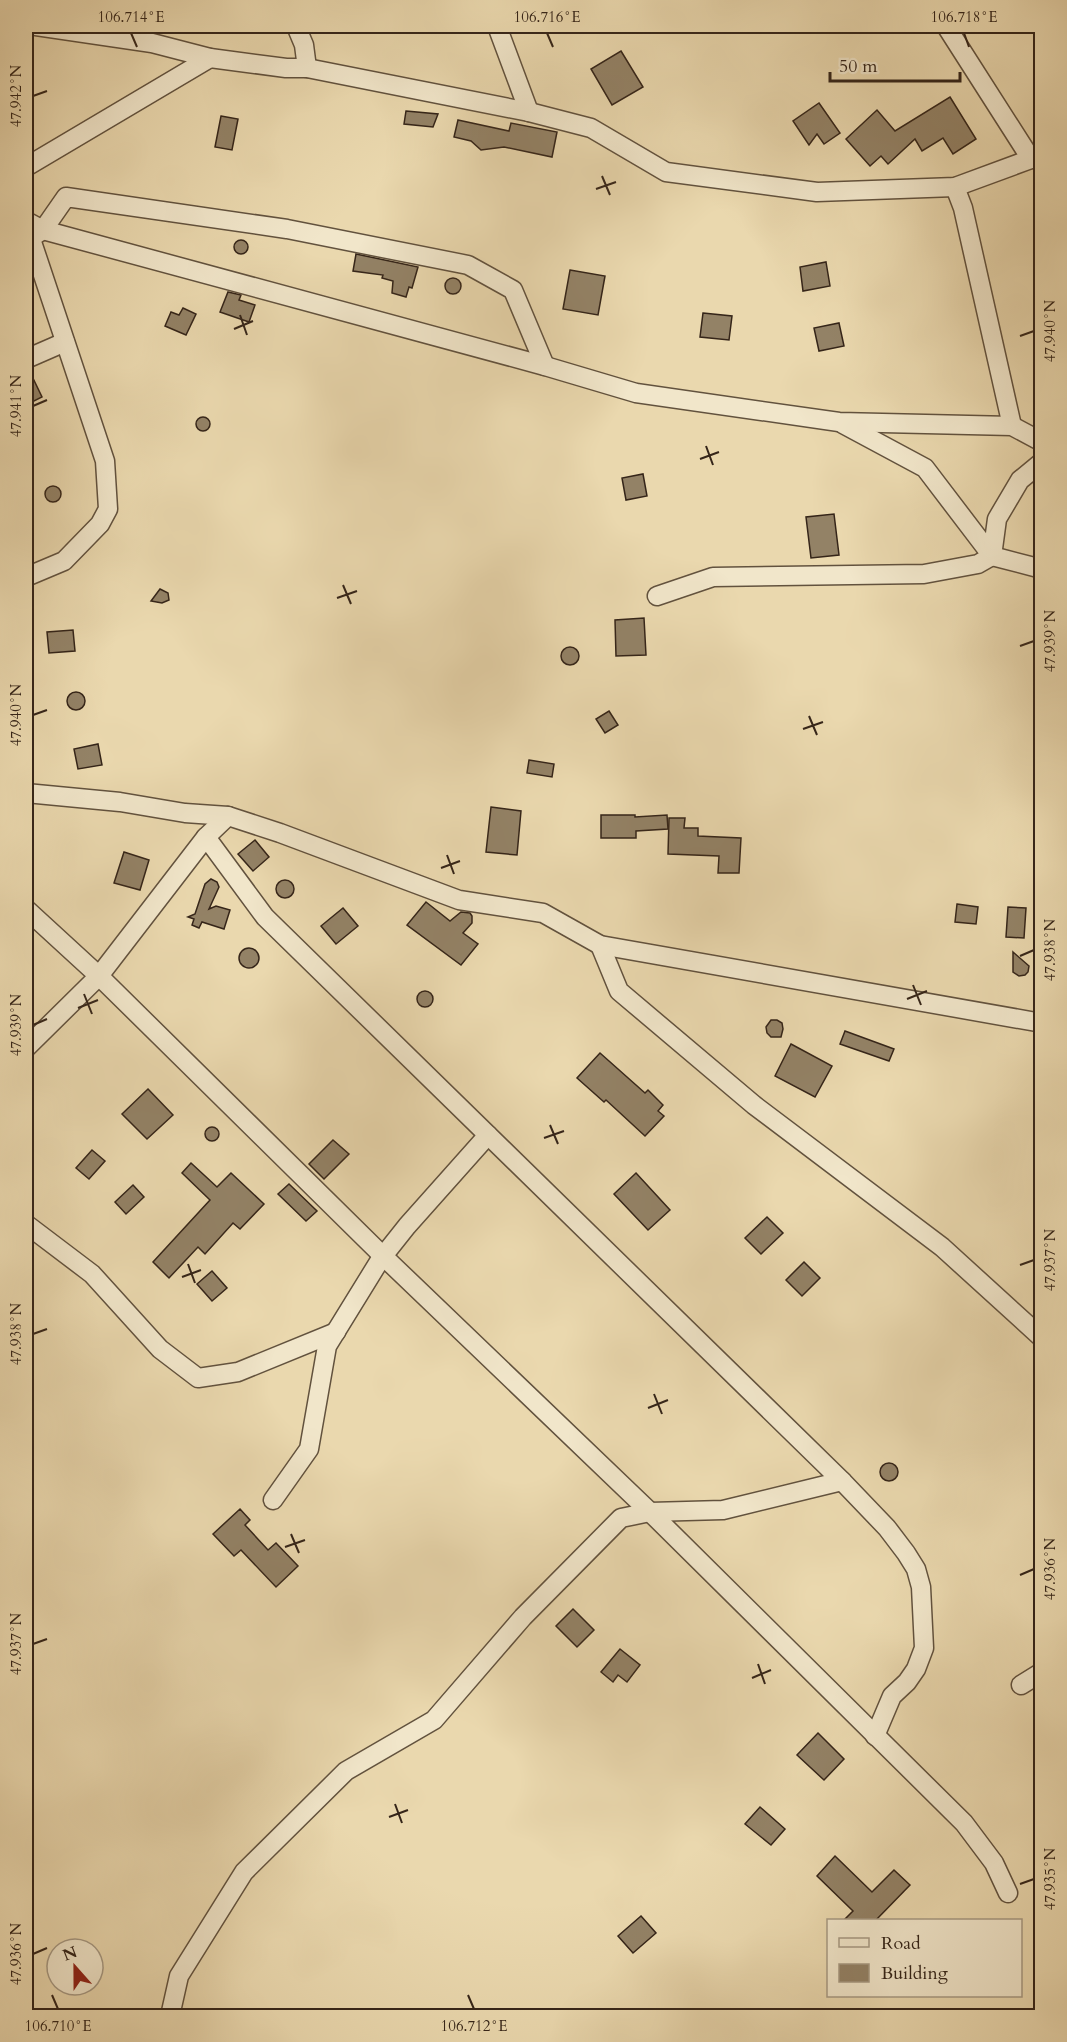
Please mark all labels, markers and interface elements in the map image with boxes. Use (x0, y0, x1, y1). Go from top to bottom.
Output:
text: 106.714°E (98, 7, 164, 27)
text: 106.716°E (514, 7, 580, 27)
text: 106.718°E (931, 7, 997, 27)
scale bar (830, 45, 960, 83)
text: 50 m (839, 54, 878, 79)
text: 47.942°N (6, 64, 26, 127)
text: 47.940°N (1040, 299, 1060, 362)
text: 47.941°N (6, 374, 26, 437)
text: 47.939°N (1040, 609, 1060, 672)
text: 47.940°N (6, 683, 26, 746)
text: 47.938°N (1040, 918, 1060, 981)
text: 47.939°N (6, 993, 26, 1056)
text: 47.937°N (1040, 1228, 1060, 1291)
text: 47.938°N (6, 1302, 26, 1365)
text: 47.936°N (1040, 1537, 1060, 1600)
text: 47.937°N (6, 1612, 26, 1675)
text: 47.935°N (1040, 1847, 1060, 1910)
legend (827, 1919, 1022, 1997)
text: 47.936°N (6, 1922, 26, 1985)
text: Road (881, 1931, 921, 1956)
north arrow (45, 1937, 105, 1997)
text: N (60, 1941, 81, 1967)
text: Building (881, 1961, 949, 1986)
text: 106.710°E (25, 2016, 91, 2036)
text: 106.712°E (441, 2016, 507, 2036)

